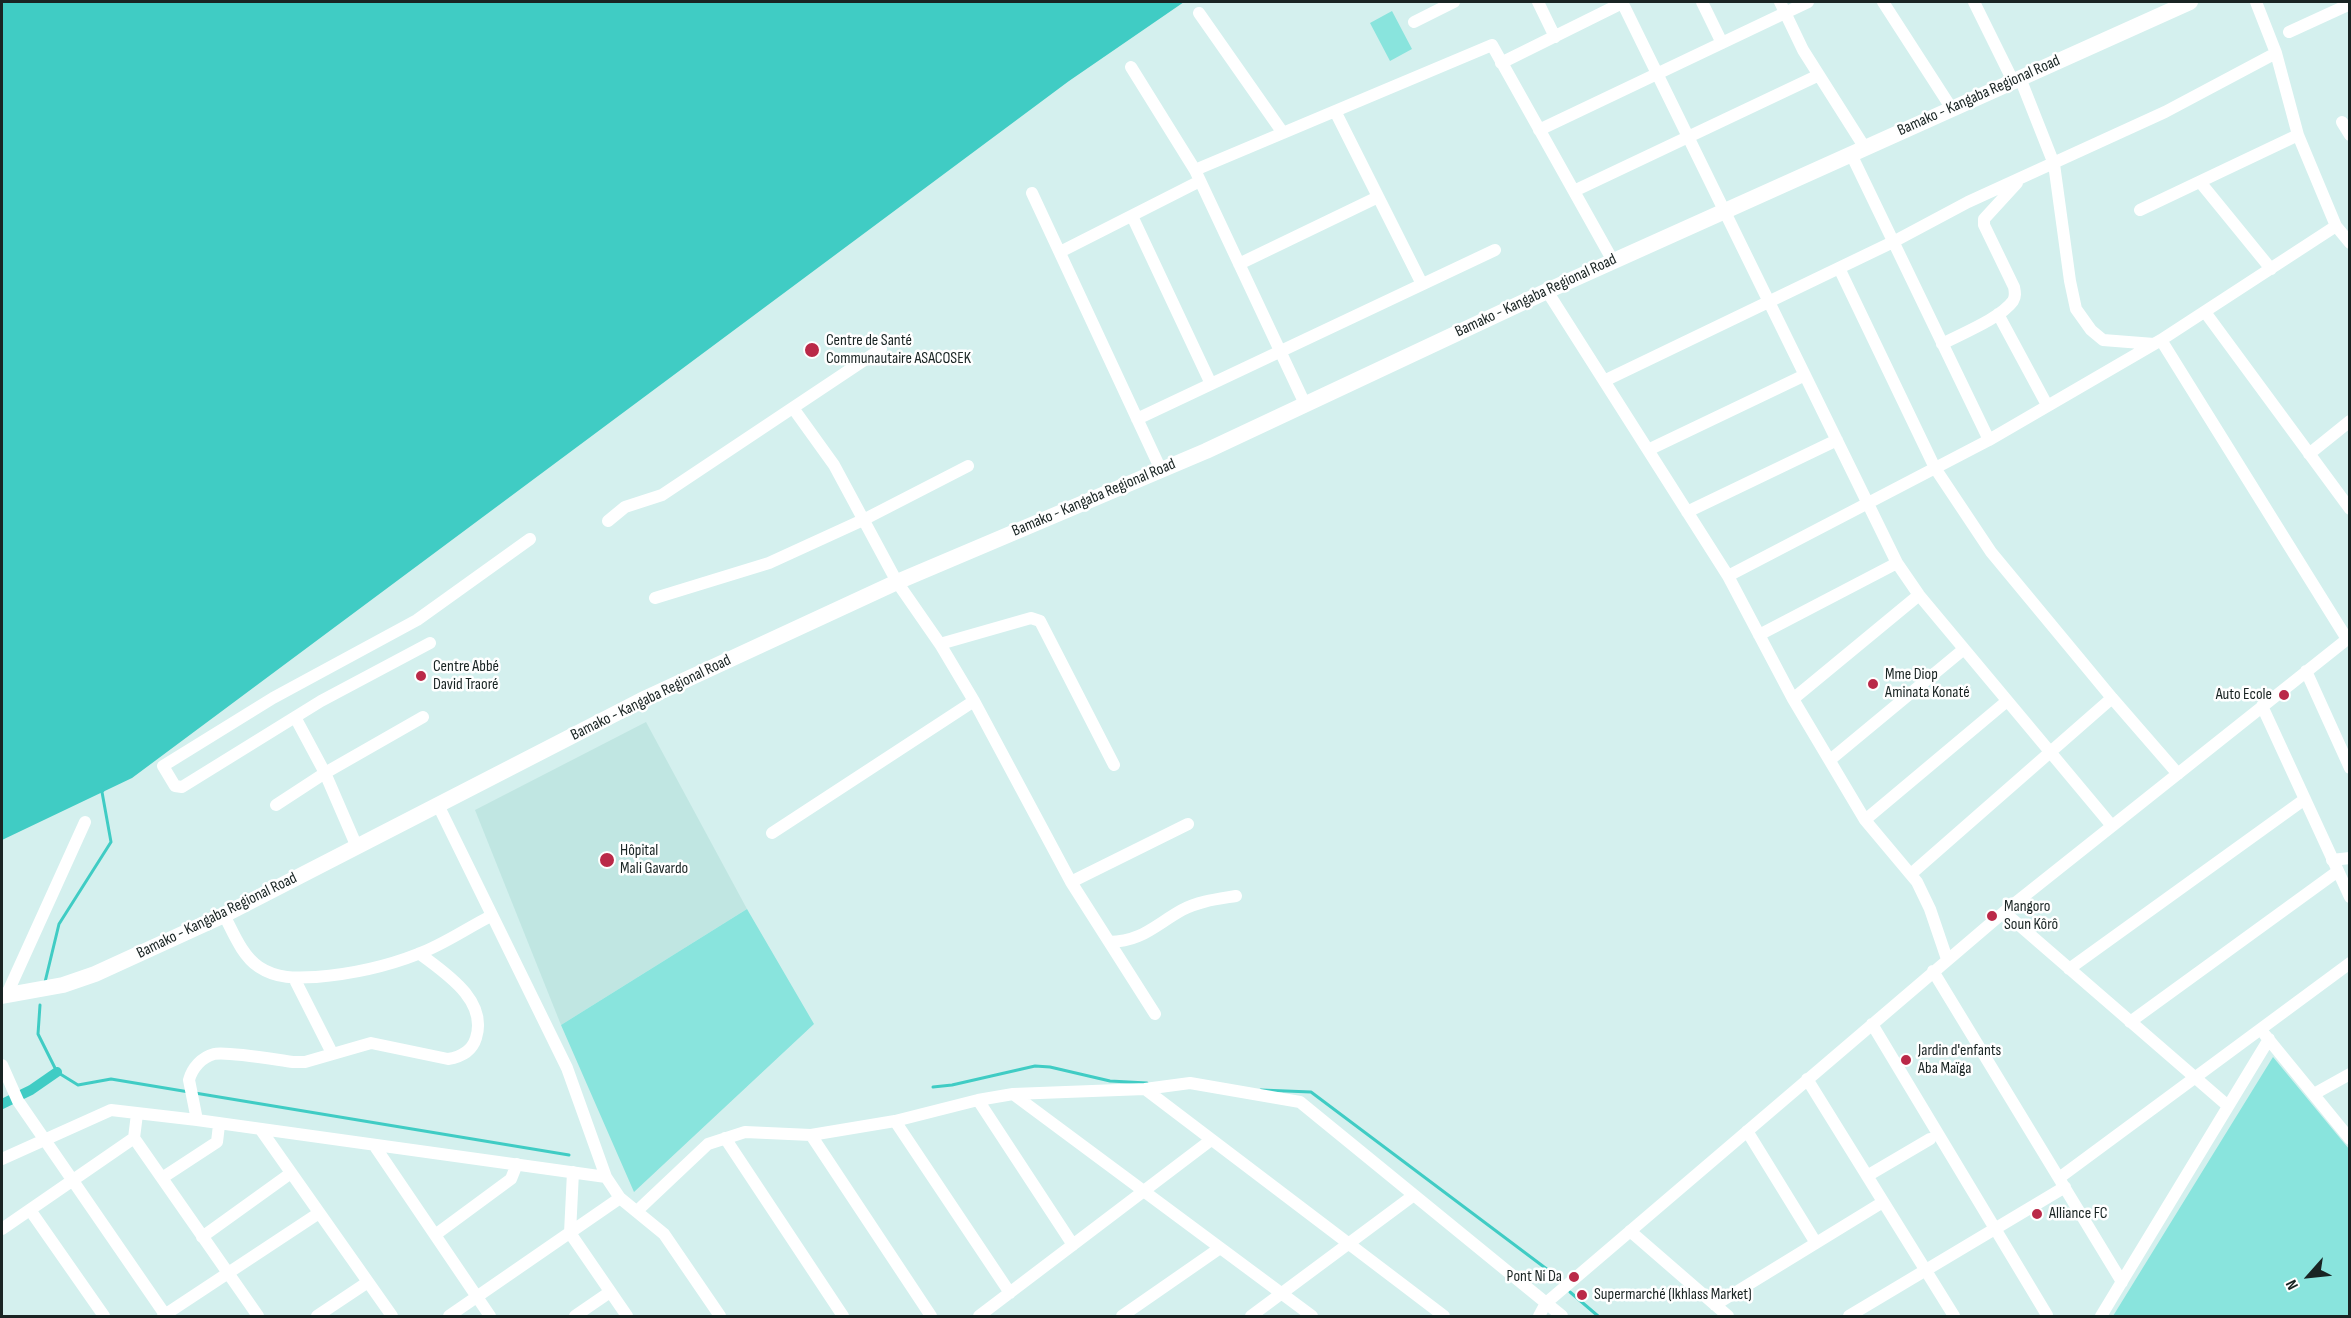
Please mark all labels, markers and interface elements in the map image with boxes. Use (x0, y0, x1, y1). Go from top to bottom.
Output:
street label: Bamako - Kangaba Regional Road (1895, 51, 2063, 141)
street label: Bamako - Kangaba Regional Road (1452, 250, 1620, 342)
place label: Centre de Santé Communautaire ASACOSEK (826, 331, 971, 369)
marker: Centre de Santé Communautaire ASACOSEK (803, 341, 821, 359)
street label: Bamako - Kangaba Regional Road (1009, 455, 1179, 541)
street label: Bamako - Kangaba Regional Road (568, 651, 734, 745)
place label: Centre Abbé David Traoré (433, 657, 499, 695)
place label: Mme Diop Aminata Konaté (1885, 665, 1970, 703)
marker: Centre Abbé David Traoré (414, 669, 428, 683)
marker: Mme Diop Aminata Konaté (1866, 677, 1880, 691)
place label: Auto Ecole (2216, 685, 2272, 705)
marker: Auto Ecole (2277, 688, 2291, 702)
place label: Hôpital Mali Gavardo (620, 841, 688, 879)
marker: Hôpital Mali Gavardo (598, 851, 616, 869)
street label: Bamako - Kangaba Regional Road (134, 869, 300, 963)
place label: Mangoro Soun Kôrô (2004, 897, 2058, 935)
marker: Mangoro Soun Kôrô (1985, 909, 1999, 923)
place label: Jardin d'enfants Aba Maïga (1918, 1041, 2001, 1079)
marker: Jardin d'enfants Aba Maïga (1899, 1053, 1913, 1067)
place label: Alliance FC (2049, 1204, 2107, 1224)
marker: Alliance FC (2030, 1207, 2044, 1221)
north arrow (2279, 1246, 2339, 1306)
place label: Pont Ni Da (1507, 1267, 1562, 1287)
marker: Pont Ni Da (1567, 1270, 1581, 1284)
text: N (2282, 1276, 2303, 1293)
place label: Supermarché (Ikhlass Market) (1594, 1285, 1752, 1305)
marker: Supermarché (Ikhlass Market) (1575, 1288, 1589, 1302)

